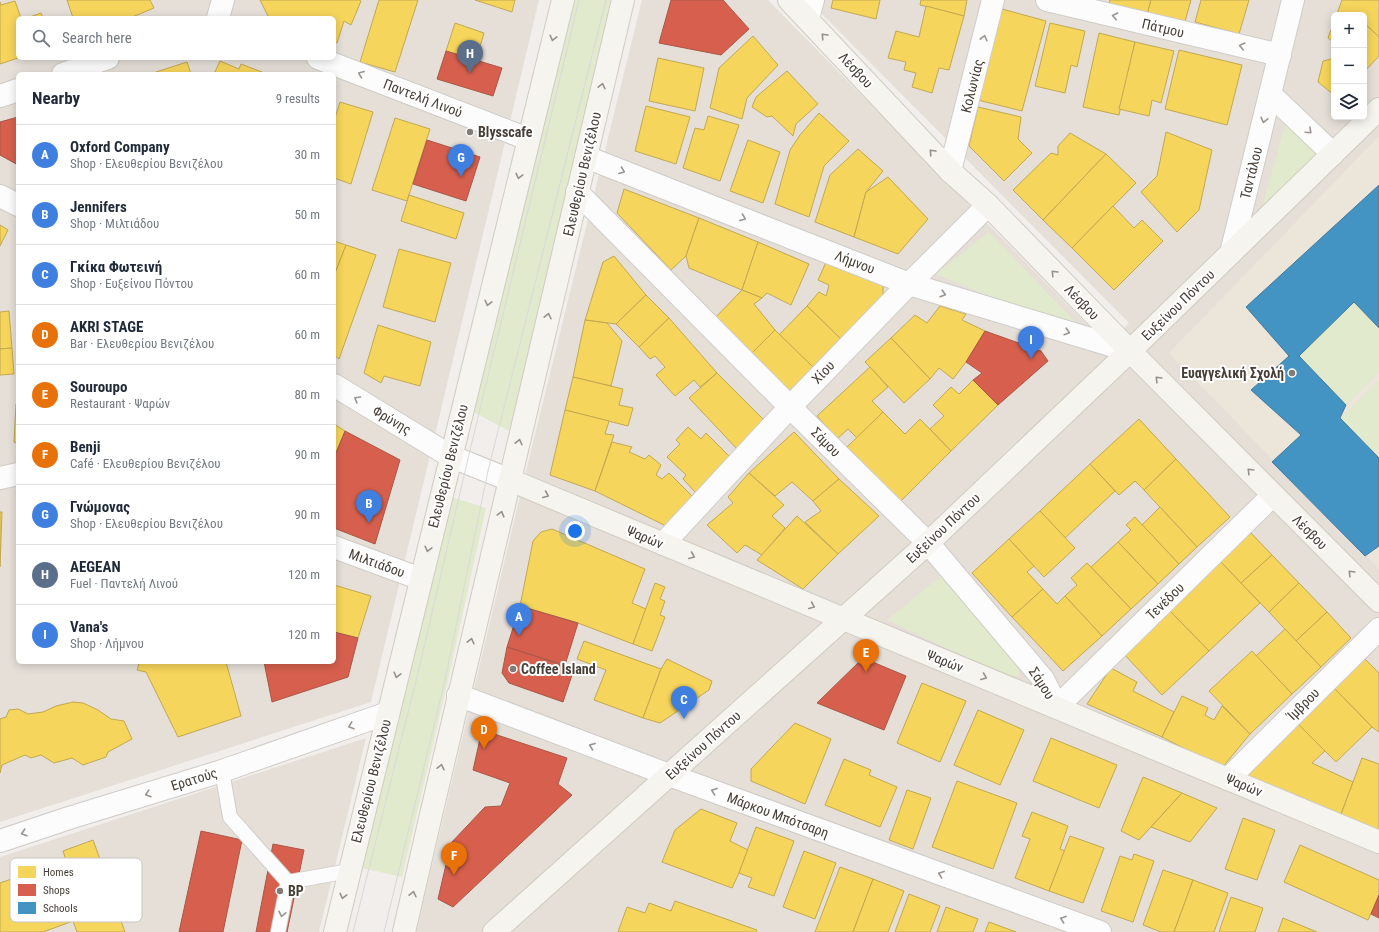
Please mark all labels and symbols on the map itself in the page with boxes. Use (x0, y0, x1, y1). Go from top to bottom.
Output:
one-way arrow (1112, 13, 1119, 21)
street label: Πάτμου (1140, 15, 1186, 41)
one-way arrow (821, 33, 829, 41)
one-way arrow (550, 35, 558, 41)
one-way arrow (979, 35, 987, 41)
pin: H (457, 40, 483, 73)
one-way arrow (1239, 43, 1245, 51)
street label: Λέσβου (836, 49, 877, 91)
street label: Κολωνίας (958, 57, 986, 115)
one-way arrow (358, 71, 365, 79)
street label: Παντελή Λινού (381, 76, 465, 120)
one-way arrow (598, 82, 606, 89)
street label: Ελευθερίου Βενιζέλου (560, 110, 604, 238)
one-way arrow (1261, 116, 1269, 123)
place label: Blysscafe (478, 124, 533, 140)
one-way arrow (1304, 126, 1312, 134)
marker: Blysscafe (465, 127, 475, 137)
pin: G (448, 144, 474, 177)
street label: Ταντάλου (1237, 145, 1265, 201)
one-way arrow (930, 149, 937, 156)
one-way arrow (619, 166, 626, 174)
one-way arrow (515, 173, 524, 180)
one-way arrow (740, 214, 747, 222)
street label: Λήμνου (833, 247, 878, 277)
street label: Ευξείνου Πόντου (1138, 266, 1218, 344)
one-way arrow (1051, 270, 1059, 278)
street label: Λέσβου (1061, 281, 1103, 323)
one-way arrow (939, 289, 946, 298)
one-way arrow (484, 299, 493, 306)
one-way arrow (544, 313, 552, 319)
pin: I (1018, 326, 1044, 359)
one-way arrow (1064, 327, 1071, 336)
street label: Χίου (808, 357, 838, 387)
place label: Ευαγγελική Σχολή (1181, 365, 1284, 382)
marker: Ευαγγελική Σχολή (1287, 368, 1297, 378)
one-way arrow (1155, 376, 1163, 384)
one-way arrow (354, 396, 361, 404)
street label: Φρύνης (370, 402, 414, 438)
street label: Ελευθερίου Βενιζέλου (425, 402, 471, 529)
street label: Σάμου (808, 424, 844, 460)
one-way arrow (514, 439, 522, 446)
one-way arrow (1247, 468, 1255, 476)
pin: B (356, 490, 382, 523)
one-way arrow (541, 490, 549, 498)
street label: Ευξείνου Πόντου (903, 490, 983, 566)
one-way arrow (497, 511, 505, 517)
street label: Λέσβου (1289, 511, 1331, 553)
your location (565, 521, 585, 541)
street label: Ψαρών (624, 522, 666, 552)
street label: Μιλτιάδου (347, 545, 407, 581)
one-way arrow (424, 545, 433, 552)
one-way arrow (687, 551, 695, 559)
one-way arrow (1348, 570, 1356, 578)
street label: Τενέδου (1143, 579, 1187, 623)
one-way arrow (808, 601, 815, 609)
pin: A (506, 603, 532, 636)
one-way arrow (466, 637, 475, 644)
pin: E (853, 639, 879, 672)
street label: Ψαρών (924, 646, 966, 676)
place label: Coffee Island (521, 661, 596, 677)
marker: Coffee Island (508, 664, 518, 674)
street label: Σάμου (1026, 664, 1058, 702)
one-way arrow (393, 671, 402, 678)
one-way arrow (979, 672, 987, 680)
street label: Ίμβρου (1283, 684, 1323, 724)
pin: C (671, 686, 697, 719)
street label: Ευξείνου Πόντου (662, 707, 744, 783)
pin: D (471, 716, 497, 749)
street label: Ελευθερίου Βενιζέλου (348, 717, 394, 844)
one-way arrow (347, 721, 354, 730)
one-way arrow (588, 742, 595, 750)
street label: Ερατούς (169, 764, 219, 794)
one-way arrow (437, 764, 445, 770)
street label: Ψαρών (1223, 770, 1265, 800)
one-way arrow (710, 788, 717, 796)
one-way arrow (144, 789, 151, 798)
street label: Μάρκου Μπότσαρη (725, 789, 831, 841)
one-way arrow (21, 828, 28, 837)
pin: F (441, 842, 467, 875)
legend (10, 858, 142, 922)
text: Homes (43, 866, 74, 879)
one-way arrow (938, 871, 945, 879)
place label: BP (288, 883, 304, 899)
text: Shops (43, 884, 70, 897)
marker: BP (275, 886, 285, 896)
one-way arrow (408, 891, 416, 897)
one-way arrow (340, 893, 348, 900)
text: Schools (43, 902, 78, 915)
one-way arrow (278, 911, 286, 917)
one-way arrow (1060, 915, 1067, 923)

